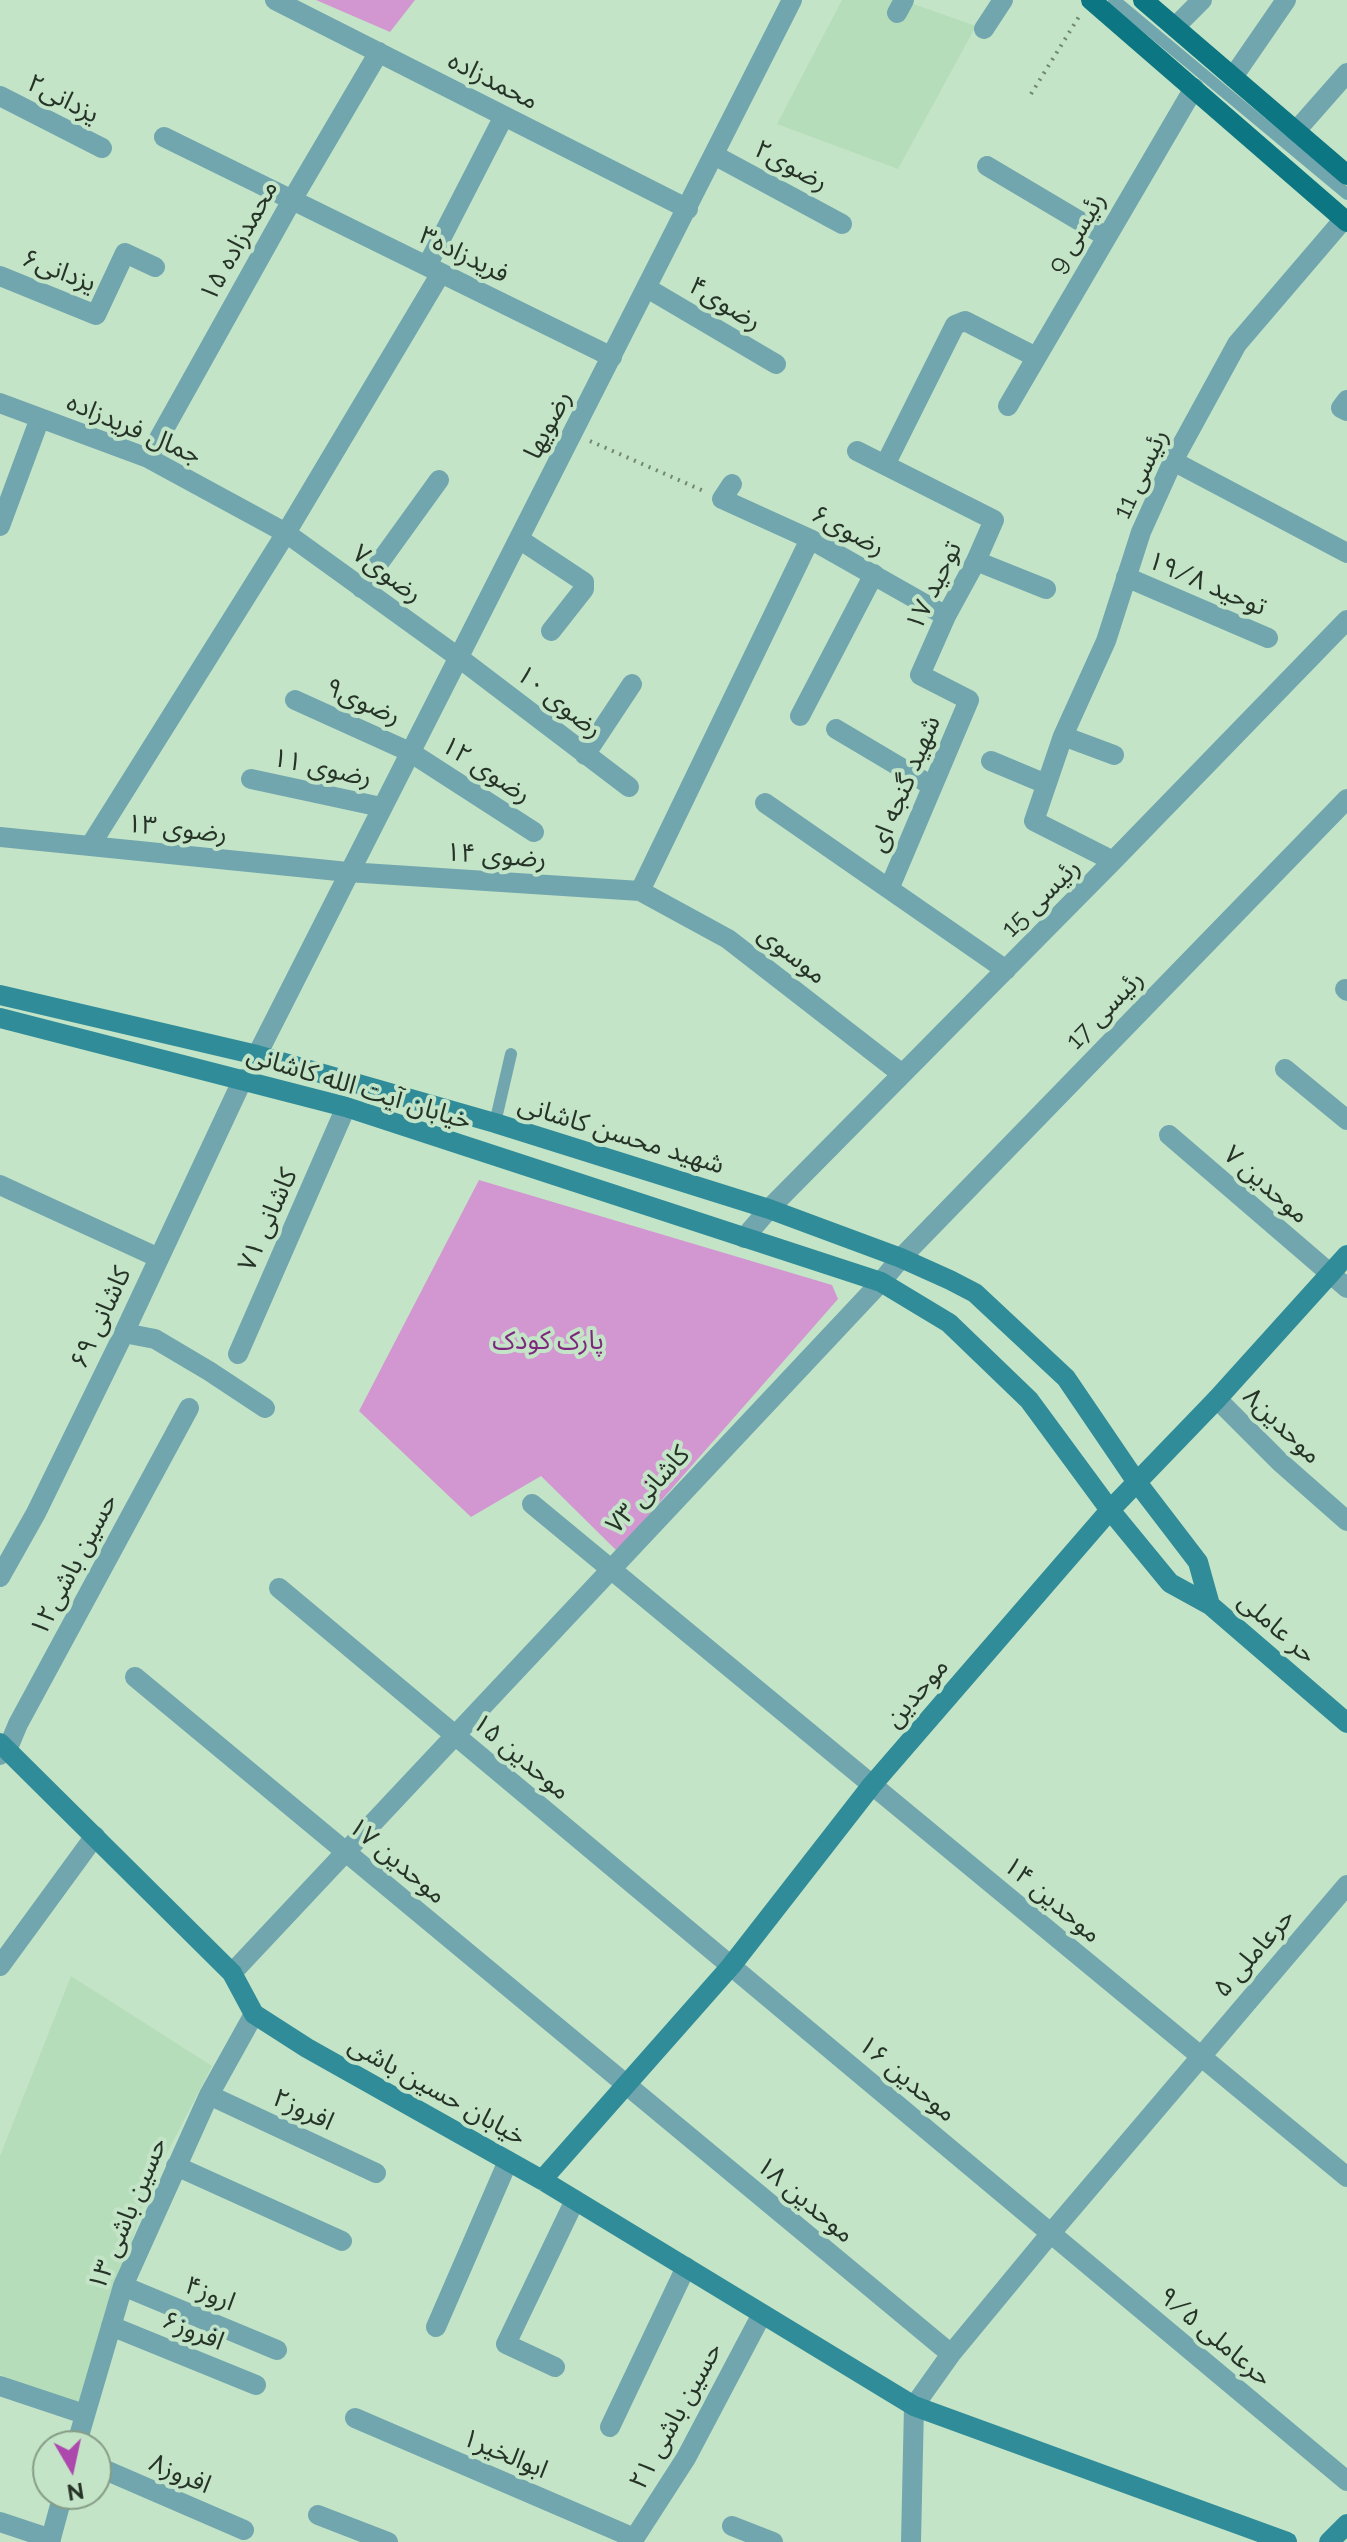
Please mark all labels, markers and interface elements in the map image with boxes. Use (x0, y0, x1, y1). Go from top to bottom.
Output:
street label: محمدزاده (443, 45, 543, 117)
street label: یزدانی۲ (22, 68, 104, 130)
street label: رضوی۲ (749, 134, 833, 198)
street label: محمدزاده ۱۵ (193, 175, 285, 307)
street label: رئیسی 9 (1041, 187, 1113, 279)
street label: فریدزاده۳ (414, 220, 514, 290)
street label: یزدانی۶ (18, 243, 100, 299)
street label: رضوی۴ (683, 270, 767, 338)
street label: رضویها (518, 385, 578, 465)
street label: جمال فریدزاده (62, 387, 206, 471)
street label: رئیسی 11 (1107, 424, 1175, 524)
street label: رضوی۶ (806, 499, 890, 563)
street label: توحید ۱۷ (899, 536, 969, 636)
street label: رضوی۷ (346, 538, 428, 610)
street label: توحید ۱۹/۸ (1143, 545, 1271, 623)
street label: رضوی ۱۰ (510, 659, 608, 745)
street label: رضوی۹ (321, 672, 405, 732)
street label: شهید گنجه ای (862, 711, 948, 857)
street label: رضوی ۱۲ (435, 730, 537, 810)
street label: رضوی ۱۱ (270, 742, 374, 794)
street label: رضوی ۱۳ (125, 808, 229, 850)
street label: رضوی ۱۴ (445, 837, 547, 875)
street label: رئیسی 15 (995, 852, 1087, 944)
street label: موسوی (752, 919, 832, 991)
street label: رئیسی 17 (1060, 964, 1150, 1056)
street label: خیابان آیت الله کاشانی (243, 1039, 475, 1137)
street label: شهید محسن کاشانی (514, 1089, 728, 1181)
street label: موحدین ۷ (1217, 1139, 1315, 1231)
street label: کاشانی ۷۱ (232, 1164, 304, 1276)
street label: کاشانی ۶۹ (64, 1262, 138, 1374)
park label: پارک کودک (492, 1325, 604, 1357)
street label: موحدین۸ (1236, 1381, 1328, 1471)
street label: کاشانی ۷۳ (600, 1440, 696, 1540)
street label: حسین باشی۱۲ (23, 1489, 125, 1641)
street label: حر عاملی (1231, 1586, 1323, 1670)
street label: موحدین (878, 1652, 956, 1734)
street label: موحدین ۱۵ (466, 1707, 576, 1807)
street label: موحدین ۱۷ (342, 1811, 452, 1911)
street label: موحدین ۱۴ (997, 1850, 1107, 1950)
street label: حرعاملی ۵ (1207, 1902, 1301, 2004)
street label: خیابان حسین باشی (343, 2029, 531, 2153)
street label: موحدین ۱۶ (852, 2029, 962, 2129)
street label: افروز۲ (267, 2082, 339, 2138)
street label: حسین باشی ۱۳ (82, 2133, 174, 2295)
street label: موحدین ۱۸ (750, 2150, 860, 2250)
street label: اروز۴ (180, 2270, 240, 2318)
street label: حرعاملی ۹/۵ (1152, 2281, 1278, 2393)
street label: افروز۶ (157, 2305, 229, 2357)
street label: حسین باشی ۲۱ (623, 2337, 729, 2495)
street label: ابوالخیر۱ (458, 2422, 552, 2486)
north arrow (32, 2430, 112, 2510)
street label: افروز۸ (144, 2447, 216, 2501)
text: N (65, 2478, 86, 2506)

